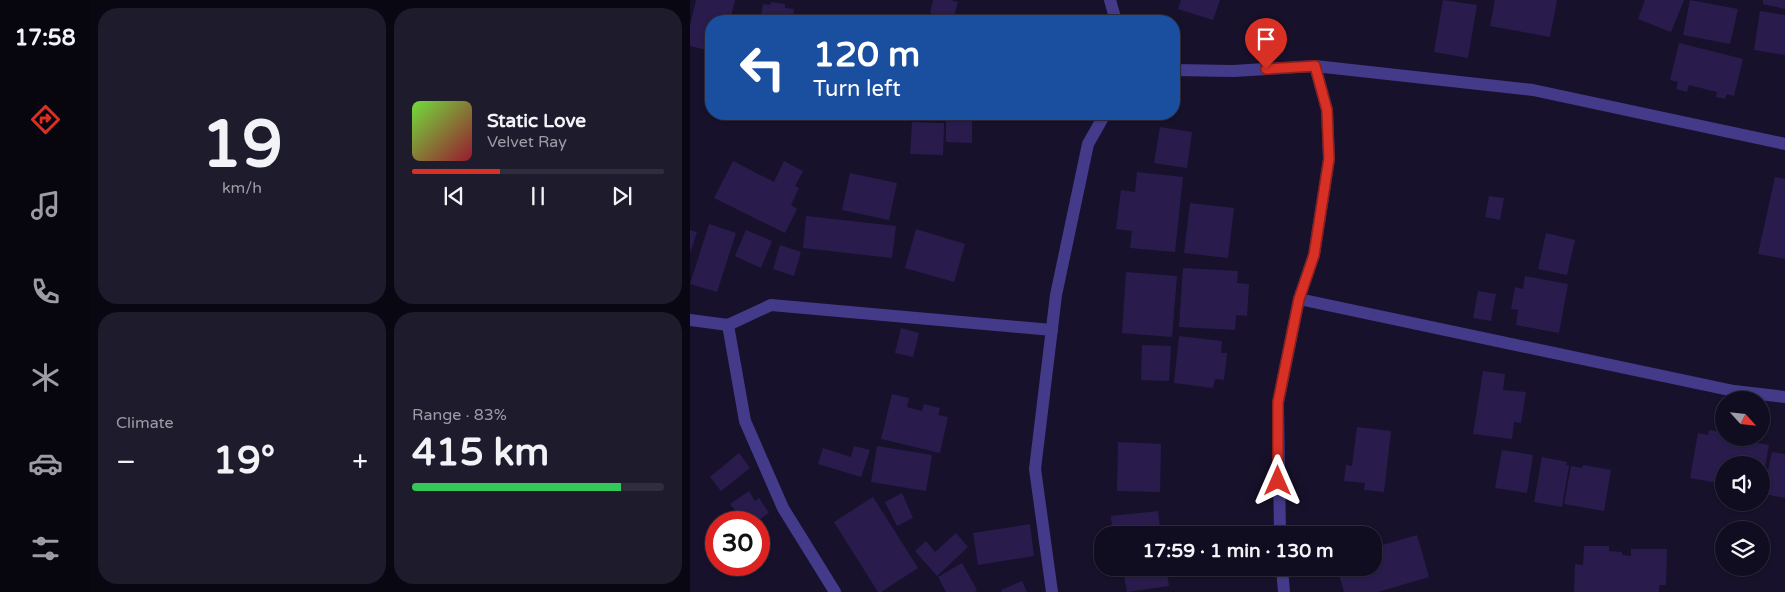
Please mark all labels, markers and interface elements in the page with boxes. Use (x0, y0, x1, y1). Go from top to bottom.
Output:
pin (1245, 18, 1287, 69)
text: 17:58 (15, 25, 75, 51)
icon: arrive (1252, 25, 1280, 53)
text: 120 m (813, 34, 920, 76)
icon: left (730, 35, 795, 100)
text: Turn left (813, 76, 901, 102)
icon: directions (28, 102, 63, 137)
text: 19 (201, 106, 283, 185)
text: Static Love (487, 110, 586, 132)
text: Velvet Ray (487, 132, 567, 152)
text: km/h (222, 178, 262, 198)
icon: previous (440, 182, 468, 210)
icon: pause (524, 182, 552, 210)
icon: next (608, 182, 636, 210)
icon: music (28, 188, 63, 223)
icon: phone (28, 274, 63, 309)
icon: climate (28, 360, 63, 395)
north arrow (1715, 391, 1770, 446)
map controls (1715, 391, 1770, 576)
text: Range · 83% (412, 405, 507, 425)
text: Climate (116, 413, 174, 433)
text: 415 km (412, 430, 549, 476)
text: 19° (213, 438, 275, 484)
text: − (116, 445, 136, 479)
text: + (352, 445, 368, 479)
icon: car (28, 446, 63, 481)
position arrow (1251, 454, 1303, 506)
button: sound (1715, 456, 1770, 511)
speed limit sign: 30 (705, 511, 770, 576)
button: layers (1715, 521, 1770, 576)
icon: filters (28, 531, 63, 566)
text: 17:59 · 1 min · 130 m (1142, 540, 1334, 562)

